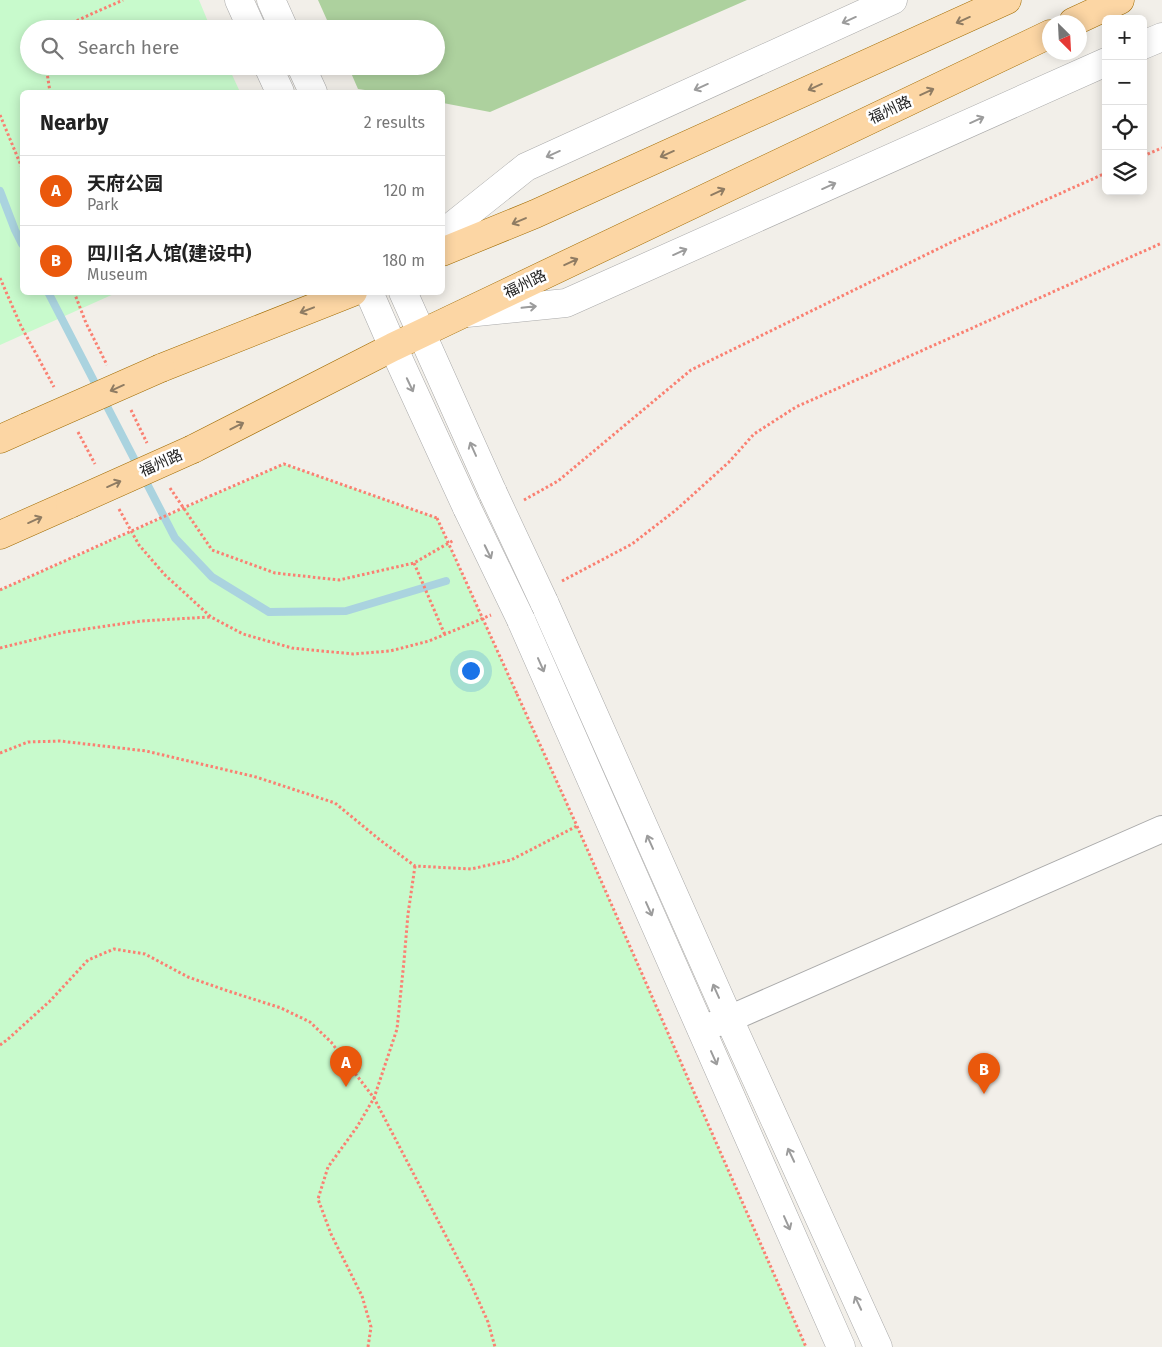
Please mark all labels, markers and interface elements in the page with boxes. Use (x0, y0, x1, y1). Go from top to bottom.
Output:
north arrow (1042, 15, 1087, 60)
map controls (1102, 15, 1147, 195)
button: + (1102, 15, 1147, 60)
one-way arrow (842, 16, 857, 26)
one-way arrow (956, 16, 971, 26)
search box (20, 20, 445, 75)
icon: search (38, 34, 66, 62)
text: Search here (78, 36, 179, 59)
button: − (1102, 60, 1147, 105)
one-way arrow (694, 83, 709, 93)
one-way arrow (808, 83, 823, 93)
one-way arrow (920, 87, 935, 97)
street label: 福州路 (866, 92, 914, 128)
button: locate (1102, 105, 1147, 150)
text: Nearby (40, 110, 108, 136)
text: 2 results (364, 113, 425, 132)
one-way arrow (969, 114, 984, 124)
one-way arrow (546, 150, 561, 160)
one-way arrow (660, 150, 675, 160)
button: layers (1102, 150, 1147, 195)
text: 天府公园 (87, 172, 163, 195)
text: A (51, 181, 61, 200)
text: 120 m (383, 181, 425, 200)
one-way arrow (821, 181, 836, 191)
one-way arrow (710, 187, 725, 197)
text: Park (87, 195, 119, 214)
one-way arrow (512, 216, 527, 226)
text: 四川名人馆(建设中) (87, 242, 251, 265)
one-way arrow (672, 247, 687, 257)
text: B (51, 251, 61, 270)
text: 180 m (382, 251, 425, 270)
one-way arrow (563, 257, 578, 266)
text: Museum (87, 265, 148, 284)
street label: 福州路 (501, 266, 549, 302)
one-way arrow (521, 302, 537, 312)
one-way arrow (300, 307, 315, 316)
one-way arrow (406, 377, 416, 392)
one-way arrow (110, 383, 125, 393)
one-way arrow (229, 421, 244, 431)
one-way arrow (468, 442, 478, 457)
street label: 福州路 (137, 446, 185, 480)
one-way arrow (106, 479, 121, 489)
one-way arrow (27, 514, 42, 524)
one-way arrow (483, 544, 493, 559)
one-way arrow (536, 657, 546, 672)
your location (458, 658, 484, 684)
one-way arrow (645, 835, 655, 850)
one-way arrow (644, 901, 654, 916)
one-way arrow (711, 984, 721, 999)
pin: A (330, 1046, 362, 1087)
one-way arrow (710, 1050, 720, 1065)
pin: B (968, 1053, 1000, 1094)
one-way arrow (785, 1148, 795, 1163)
one-way arrow (782, 1215, 792, 1230)
one-way arrow (853, 1296, 862, 1311)

